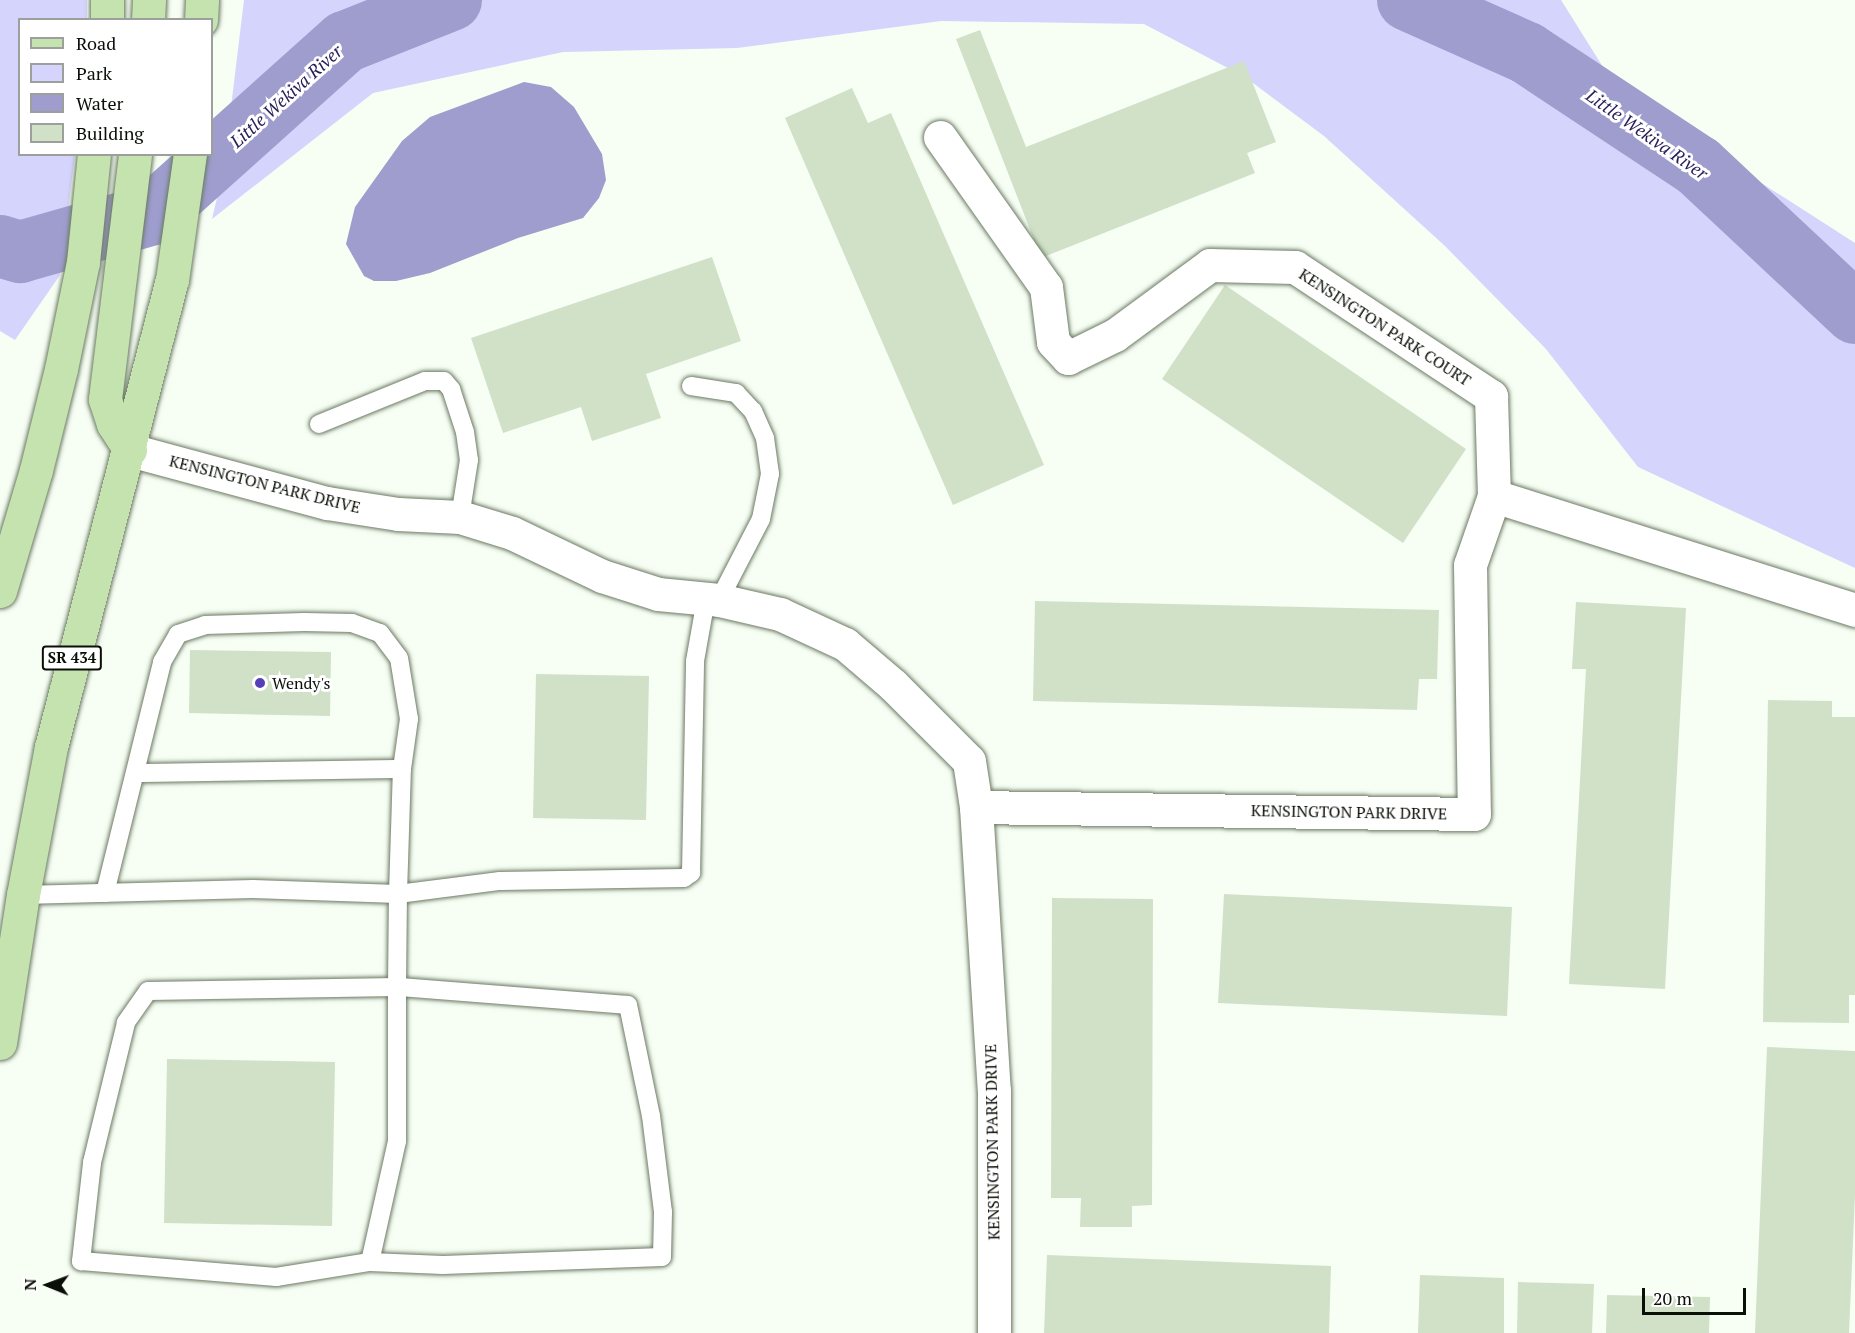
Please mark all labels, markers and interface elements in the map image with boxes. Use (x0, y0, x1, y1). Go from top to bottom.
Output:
legend (18, 18, 213, 156)
text: Road (76, 31, 116, 55)
water label: Little Wekiva River (226, 40, 346, 152)
text: Park (76, 61, 112, 85)
water label: Little Wekiva River (1582, 84, 1712, 184)
text: Water (76, 91, 123, 115)
text: Building (76, 121, 144, 145)
street label: KENSINGTON PARK COURT (1296, 264, 1474, 390)
street label: KENSINGTON PARK DRIVE (167, 451, 363, 517)
road number: SR 434 (40, 646, 104, 670)
place label: Wendy's (272, 673, 330, 693)
marker: Wendy's (253, 676, 267, 690)
street label: KENSINGTON PARK DRIVE (1251, 801, 1447, 823)
street label: KENSINGTON PARK DRIVE (981, 1044, 1003, 1240)
north arrow (18, 1255, 78, 1315)
scale bar (1645, 1276, 1748, 1314)
text: N (19, 1278, 41, 1291)
text: 20 m (1653, 1286, 1692, 1310)

